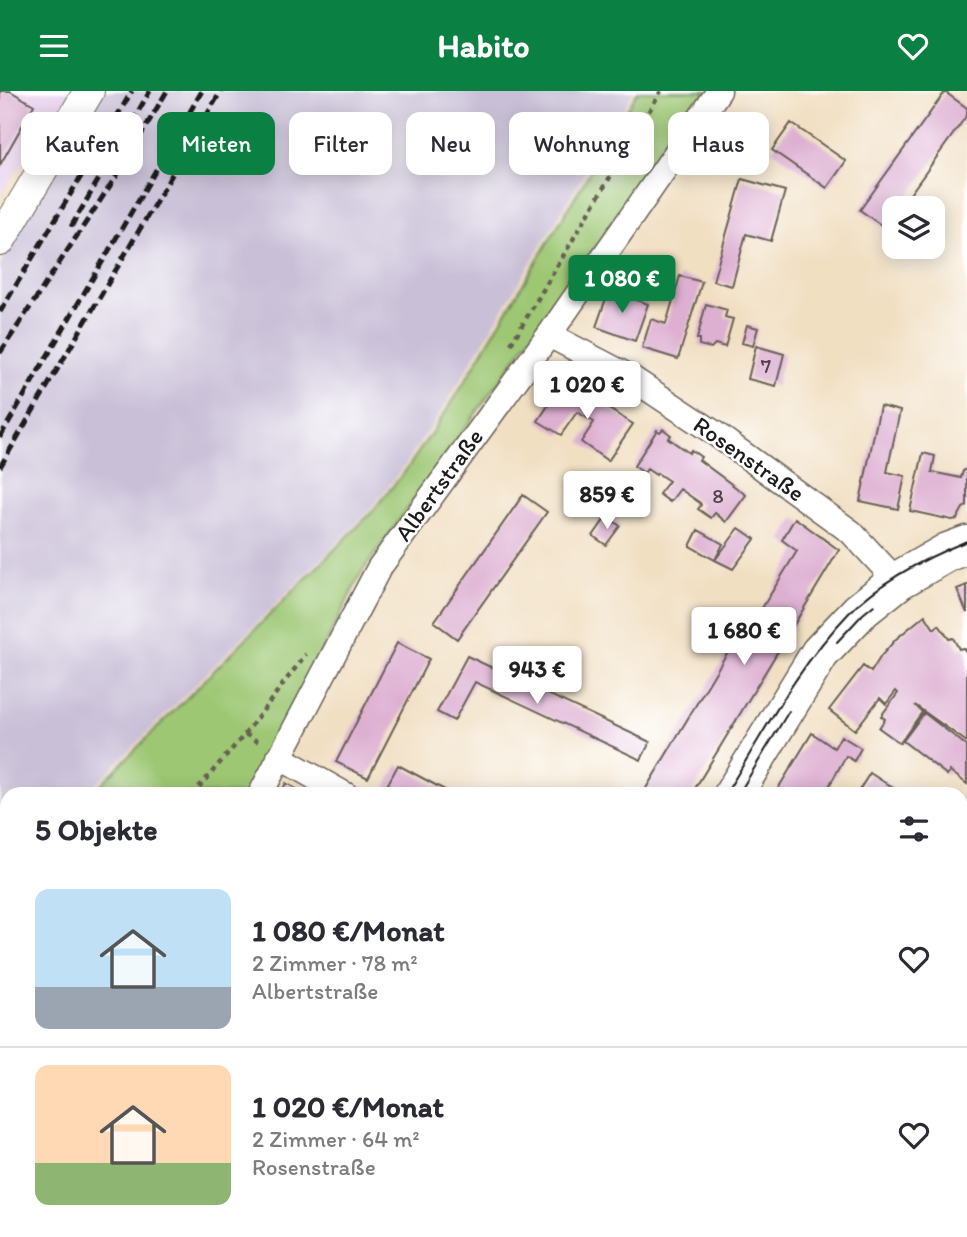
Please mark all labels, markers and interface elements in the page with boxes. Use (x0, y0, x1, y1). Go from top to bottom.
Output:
icon: menu (35, 27, 73, 65)
text: Habito (438, 27, 529, 65)
icon: heart (894, 27, 932, 65)
chip: Kaufen (21, 112, 143, 175)
chip: Mieten (157, 112, 275, 175)
chip: Filter (289, 112, 392, 175)
chip: Neu (406, 112, 495, 175)
chip: Wohnung (509, 112, 654, 175)
chip: Haus (668, 112, 769, 175)
map controls (882, 196, 945, 259)
button: layers (882, 196, 945, 259)
pin: 1 080 € (557, 255, 687, 315)
text: 1 080 € (584, 264, 660, 292)
house number: 7 (761, 353, 771, 378)
pin: 1 020 € (522, 361, 652, 421)
text: 1 020 € (550, 370, 624, 398)
street label: Rosenstraße (688, 410, 810, 507)
street label: Albertstraße (388, 423, 489, 547)
pin: 859 € (558, 471, 656, 531)
text: 859 € (579, 480, 635, 508)
house number: 8 (712, 483, 724, 508)
pin: 1 680 € (679, 607, 809, 667)
text: 1 680 € (707, 616, 781, 644)
pin: 943 € (488, 647, 586, 706)
text: 943 € (509, 655, 565, 683)
icon: filters (895, 810, 933, 848)
text: 5 Objekte (35, 811, 158, 848)
text: 1 080 €/Monat (252, 912, 444, 949)
icon: home (91, 917, 175, 1001)
icon: heart (895, 940, 933, 978)
text: 2 Zimmer · 78 m² (252, 949, 418, 977)
text: Albertstraße (252, 977, 378, 1005)
text: 1 020 €/Monat (252, 1088, 444, 1125)
icon: home (91, 1093, 175, 1177)
icon: heart (895, 1116, 933, 1154)
text: 2 Zimmer · 64 m² (252, 1125, 420, 1153)
text: Rosenstraße (252, 1153, 376, 1181)

